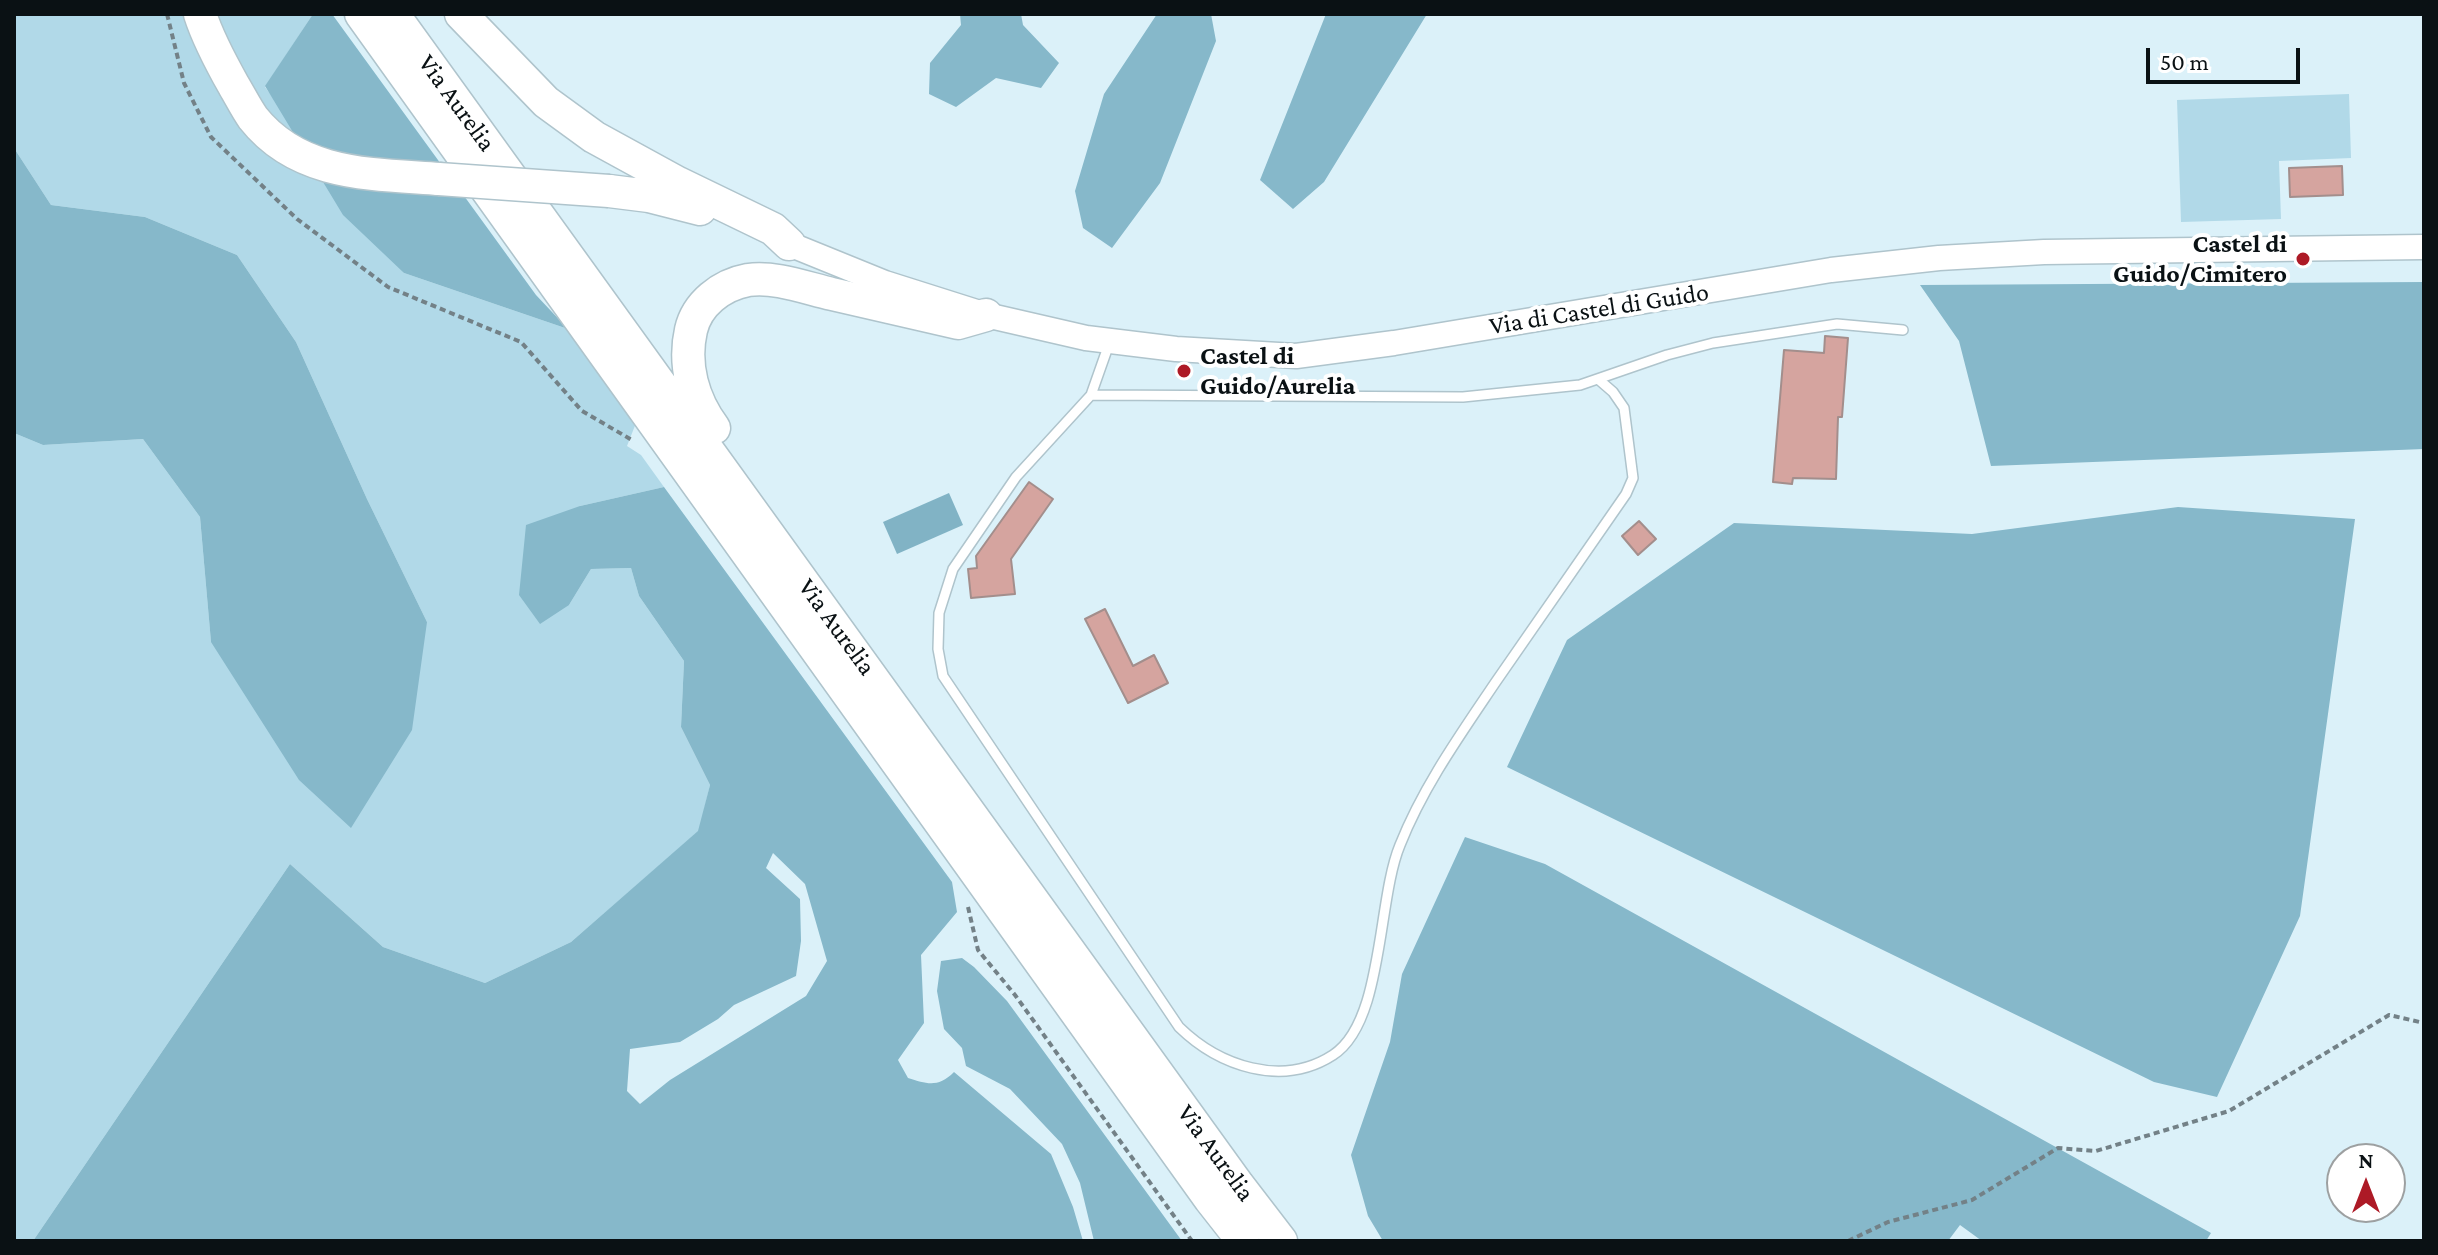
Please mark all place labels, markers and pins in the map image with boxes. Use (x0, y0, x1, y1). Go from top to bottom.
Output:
place label: Castel di Guido/Cimitero (2113, 228, 2287, 290)
marker: Castel di Guido/Cimitero (2294, 250, 2312, 268)
place label: Castel di Guido/Aurelia (1200, 340, 1355, 402)
marker: Castel di Guido/Aurelia (1175, 362, 1193, 380)

